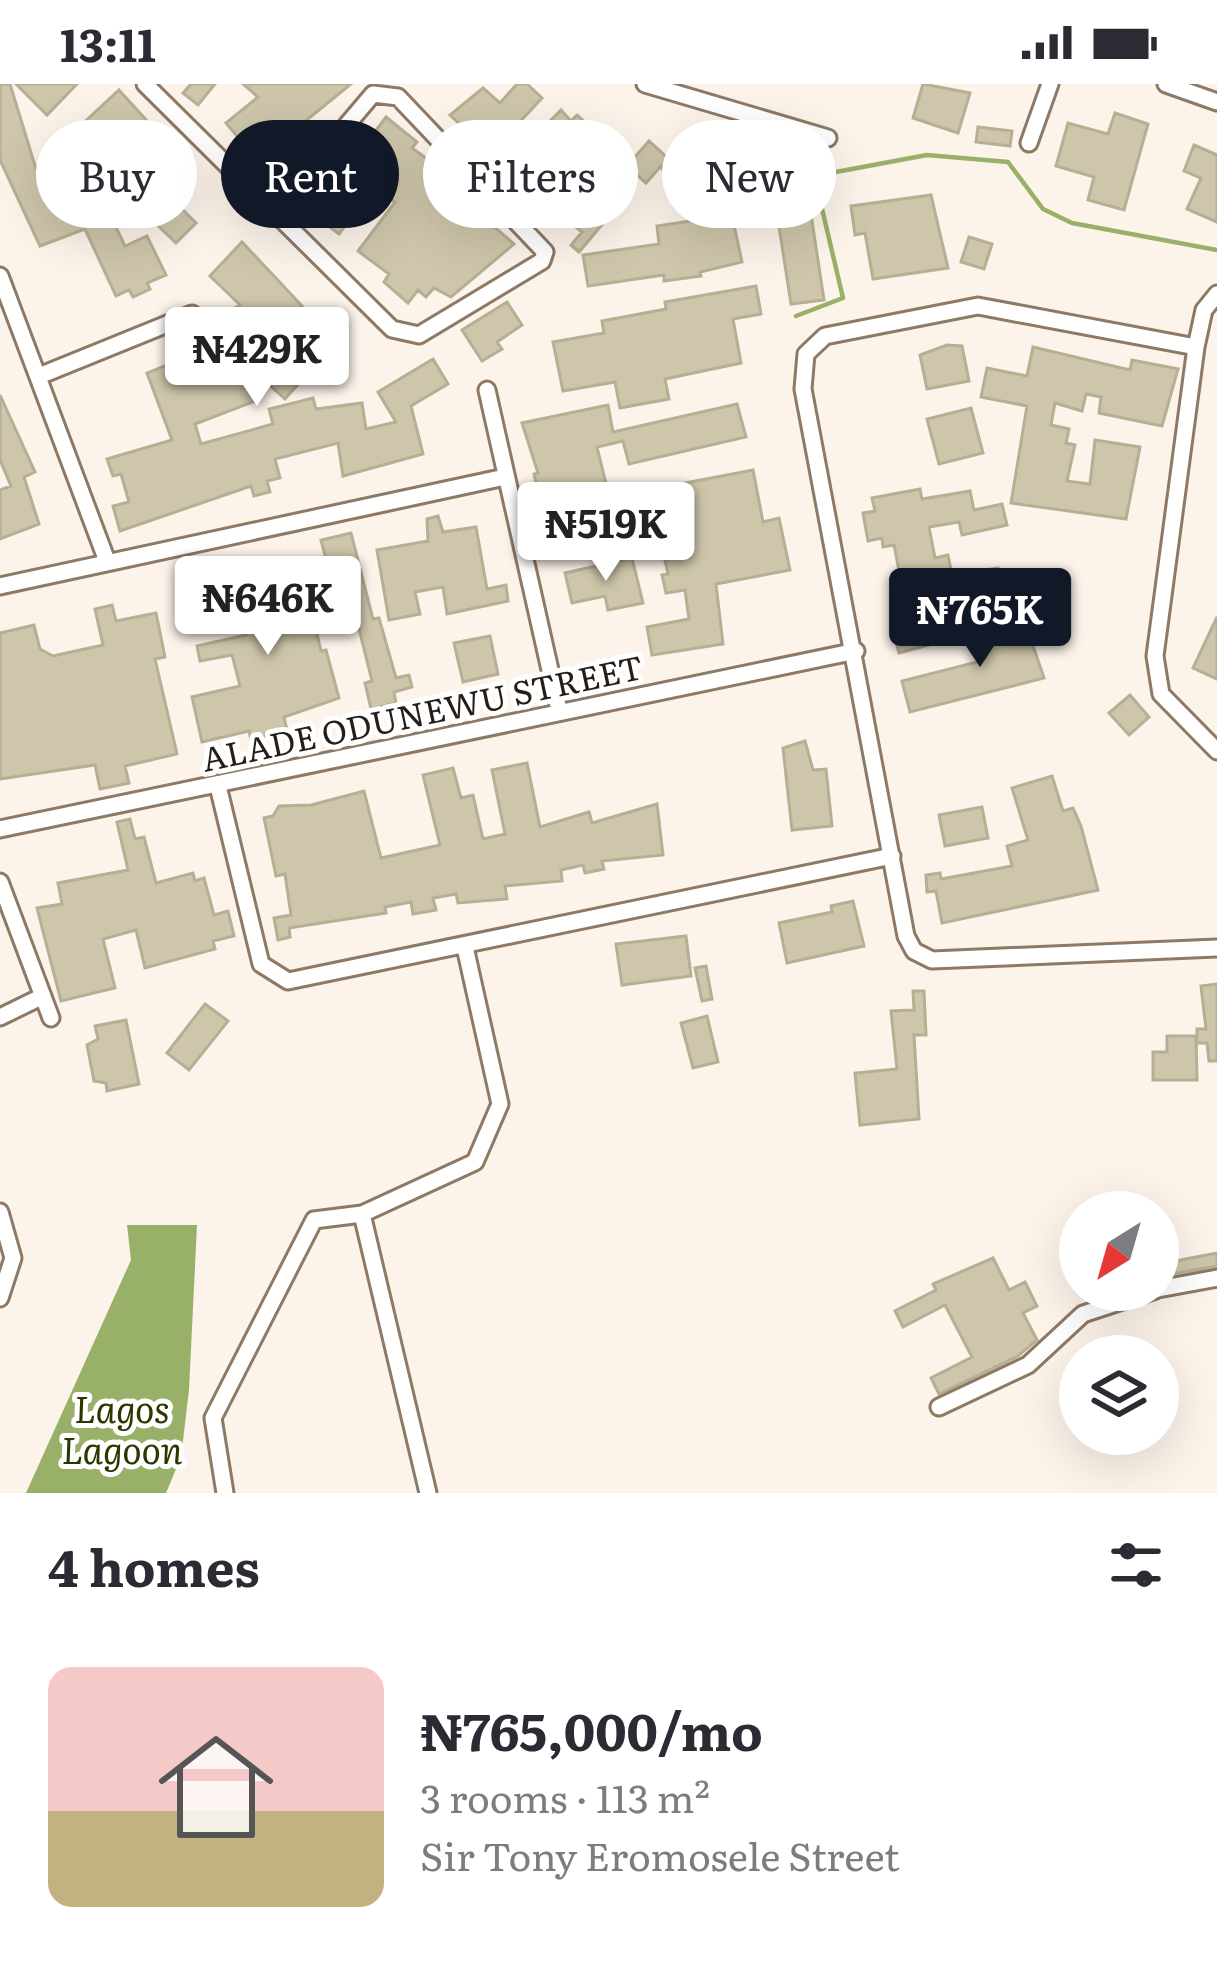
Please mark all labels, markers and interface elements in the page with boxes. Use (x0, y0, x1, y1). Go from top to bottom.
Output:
text: 13:11 (60, 9, 156, 76)
chip: Buy (36, 120, 197, 228)
chip: Rent (221, 120, 399, 228)
chip: Filters (423, 120, 638, 228)
chip: New (662, 120, 836, 228)
pin: ₦429K (173, 307, 341, 409)
text: ₦429K (192, 317, 322, 375)
pin: ₦519K (522, 482, 690, 584)
text: ₦519K (544, 492, 668, 550)
pin: ₦646K (184, 556, 352, 658)
text: ₦646K (202, 566, 334, 624)
pin: ₦765K (896, 568, 1064, 670)
text: ₦765K (916, 578, 1044, 636)
street label: ALADE ODUNEWU STREET (197, 640, 647, 782)
north arrow (1059, 1191, 1179, 1311)
map controls (1059, 1191, 1179, 1455)
button: layers (1059, 1335, 1179, 1455)
water label: Lagos Lagoon (62, 1381, 182, 1475)
text: 4 homes (48, 1527, 260, 1603)
icon: filters (1103, 1532, 1169, 1598)
text: ₦765,000/mo (420, 1691, 763, 1767)
icon: home (144, 1715, 288, 1859)
text: 3 rooms · 113 m² (420, 1767, 710, 1825)
text: Sir Tony Eromosele Street (420, 1825, 900, 1883)

